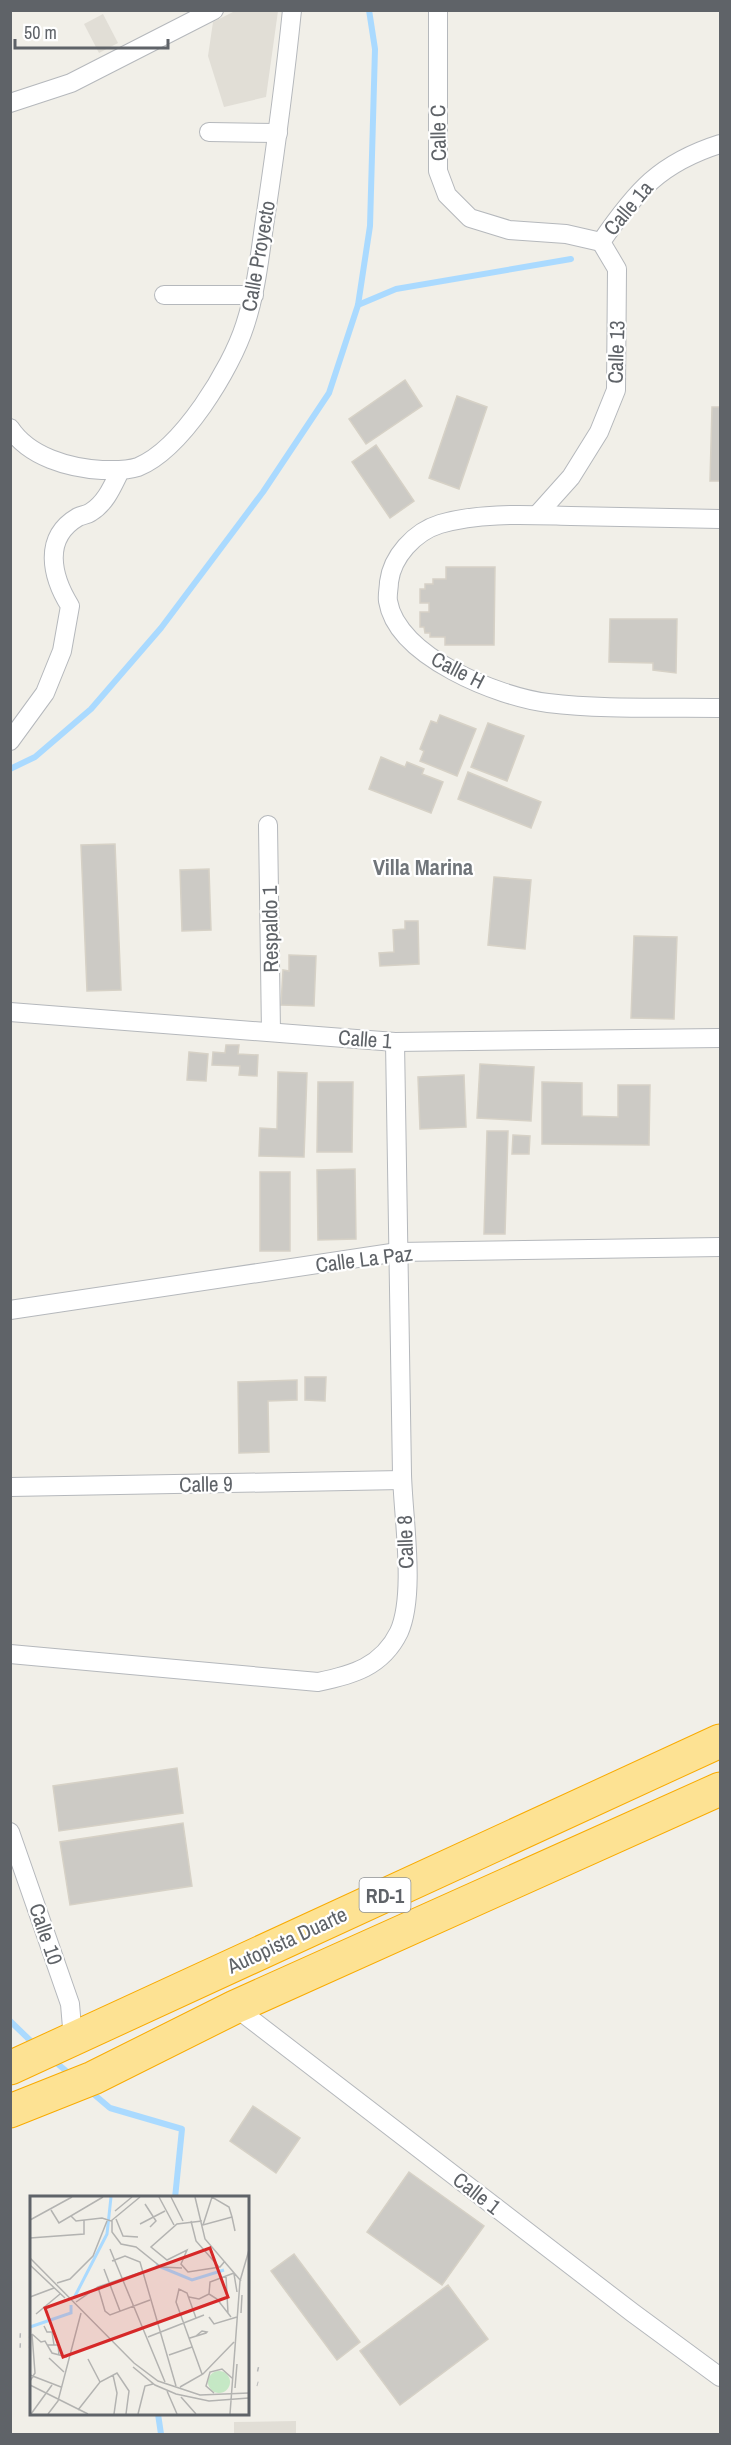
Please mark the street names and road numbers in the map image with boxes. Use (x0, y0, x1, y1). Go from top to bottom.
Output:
street label: Calle C (423, 105, 453, 161)
street label: Calle 1a (597, 174, 660, 242)
street label: Calle Proyecto (234, 198, 282, 314)
street label: Calle 13 (600, 320, 632, 384)
street label: Calle H (426, 644, 490, 696)
street label: Respaldo 1 (255, 885, 285, 973)
street label: Calle 1 (337, 1023, 393, 1055)
street label: Calle La Paz (314, 1239, 415, 1279)
street label: Calle 9 (179, 1469, 233, 1499)
street label: Calle 8 (390, 1515, 420, 1569)
road number: RD-1 (360, 1878, 410, 1912)
street label: Calle 10 (22, 1899, 70, 1969)
street label: Autopista Duarte (221, 1900, 352, 1981)
street label: Calle 1 (447, 2165, 507, 2221)

